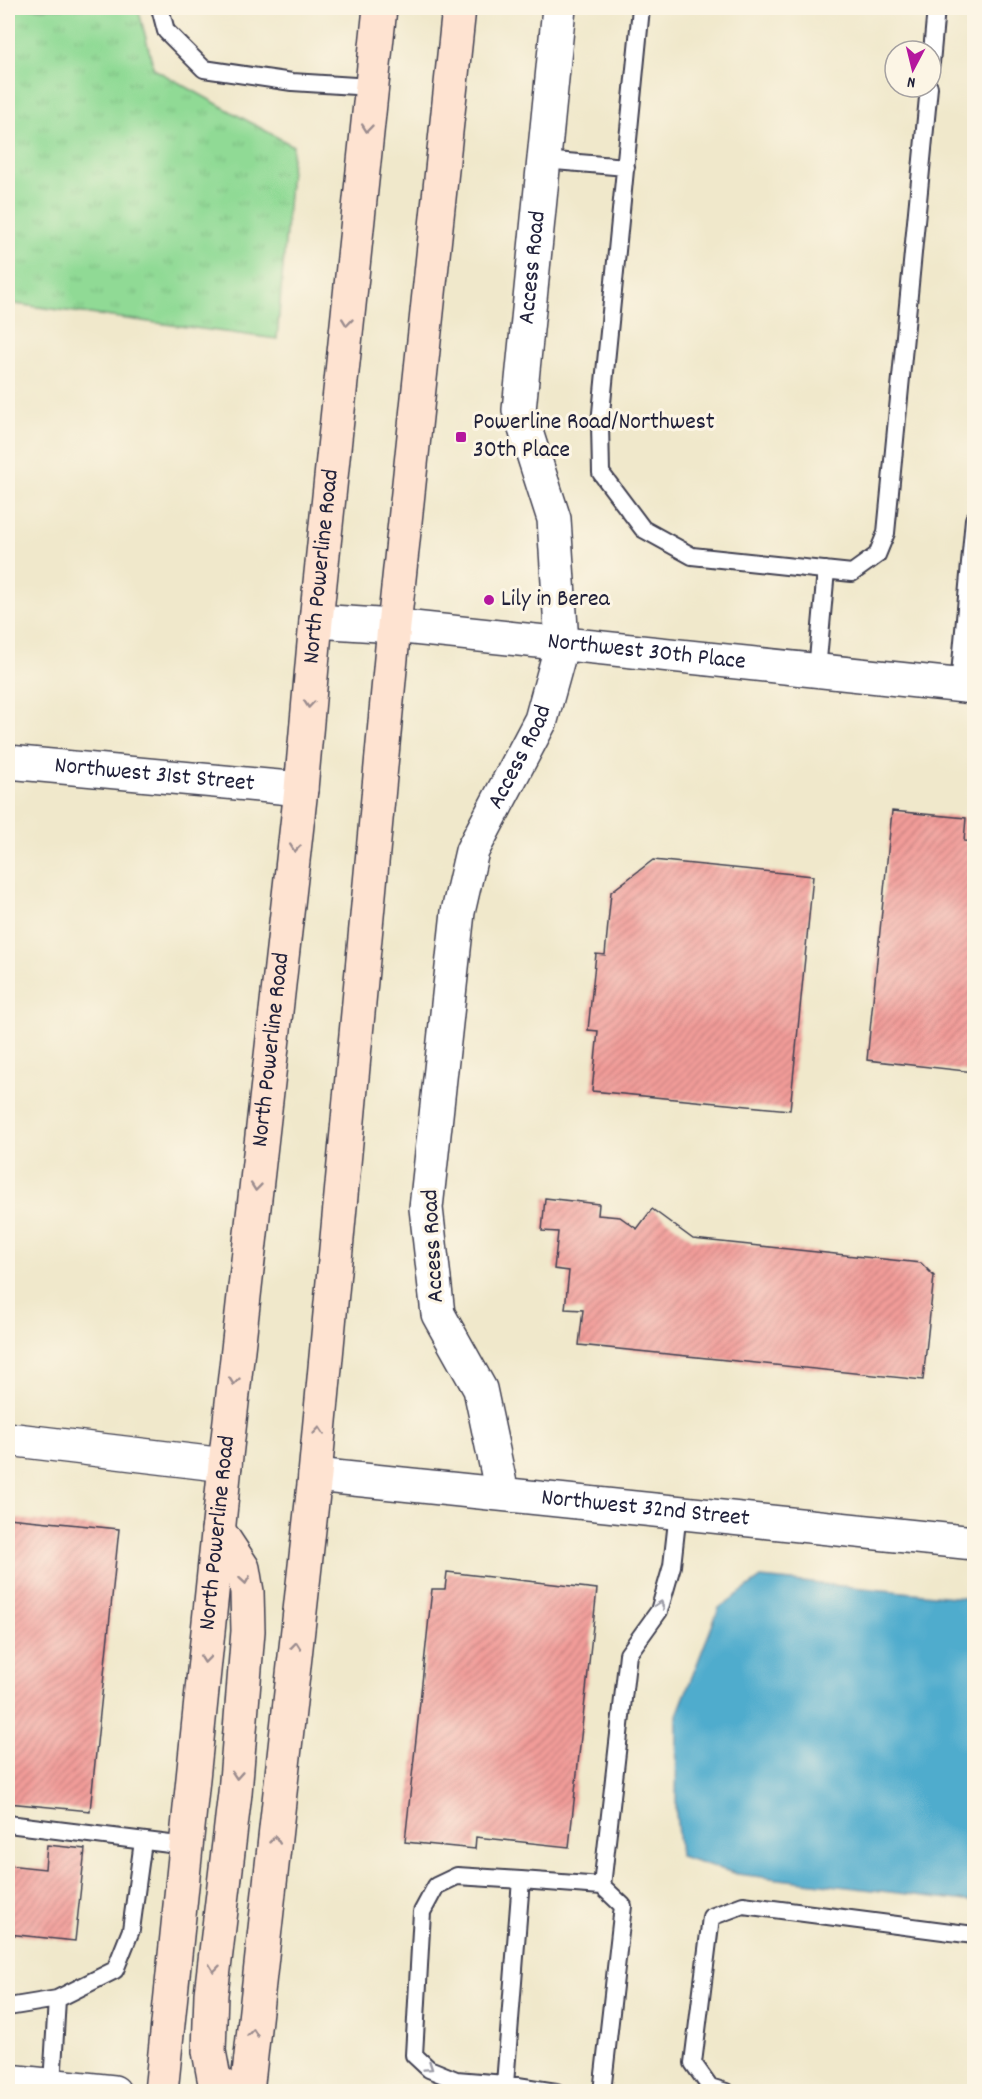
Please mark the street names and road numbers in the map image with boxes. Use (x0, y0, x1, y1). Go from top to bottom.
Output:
street label: Access Road (511, 209, 556, 326)
street label: North Powerline Road (295, 467, 349, 665)
street label: Northwest 30th Place (546, 625, 747, 680)
street label: Access Road (480, 701, 561, 816)
street label: Northwest 31st Street (53, 749, 256, 802)
street label: North Powerline Road (244, 951, 299, 1149)
street label: Access Road (414, 1188, 454, 1304)
street label: North Powerline Road (191, 1434, 245, 1632)
street label: Northwest 32nd Street (539, 1481, 751, 1537)

